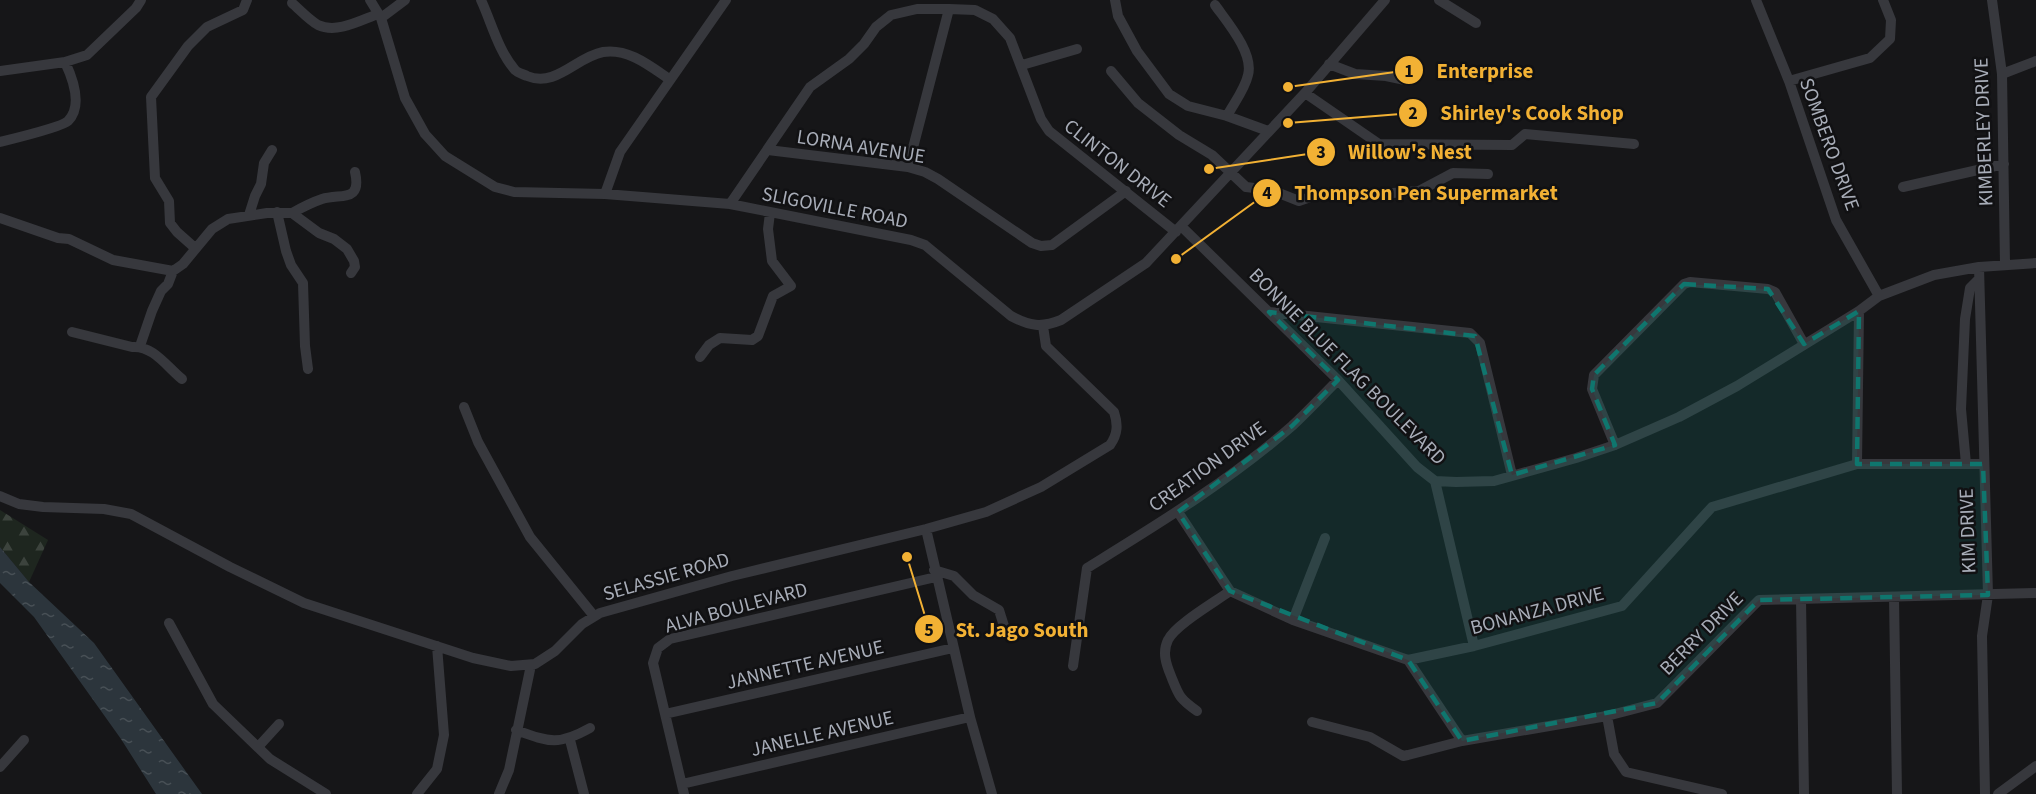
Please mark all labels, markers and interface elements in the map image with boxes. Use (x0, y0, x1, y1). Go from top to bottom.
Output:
callout: Enterprise (1394, 51, 1545, 90)
text: Enterprise (1437, 56, 1534, 86)
street label: KIMBERLEY DRIVE (1967, 57, 2001, 207)
text: 1 (1404, 59, 1414, 84)
street label: SOMBERO DRIVE (1792, 74, 1866, 215)
callout: Shirley's Cook Shop (1398, 93, 1636, 132)
text: Shirley's Cook Shop (1440, 98, 1624, 128)
text: 2 (1408, 101, 1418, 126)
street label: CLINTON DRIVE (1058, 113, 1177, 215)
street label: LORNA AVENUE (795, 123, 927, 171)
callout: Willow's Nest (1306, 133, 1483, 172)
text: Willow's Nest (1348, 137, 1472, 167)
text: 3 (1316, 140, 1326, 165)
callout: Thompson Pen Supermarket (1252, 173, 1570, 212)
text: Thompson Pen Supermarket (1294, 178, 1558, 208)
street label: SLIGOVILLE ROAD (759, 180, 910, 236)
text: 4 (1262, 181, 1272, 206)
street label: BONNIE BLUE FLAG BOULEVARD (1242, 262, 1452, 472)
street label: CREATION DRIVE (1143, 415, 1272, 519)
street label: KIM DRIVE (1953, 488, 1983, 574)
street label: SELASSIE ROAD (600, 546, 733, 608)
street label: ALVA BOULEVARD (662, 575, 811, 640)
street label: BONANZA DRIVE (1467, 580, 1607, 642)
street label: BERRY DRIVE (1654, 586, 1750, 682)
callout: St. Jago South (914, 610, 1101, 649)
text: St. Jago South (955, 615, 1089, 645)
text: 5 (924, 618, 934, 643)
street label: JANNETTE AVENUE (724, 633, 887, 697)
street label: JANELLE AVENUE (748, 704, 896, 764)

